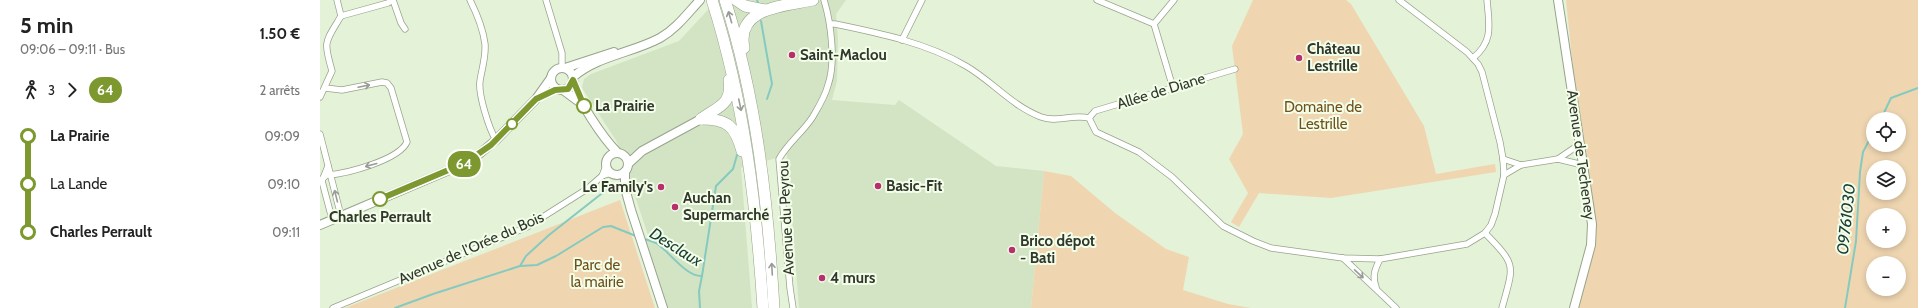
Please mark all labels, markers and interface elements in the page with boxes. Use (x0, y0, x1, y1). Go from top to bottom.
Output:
one-way arrow (726, 11, 733, 24)
text: 5 min (20, 12, 73, 39)
text: 1.50 € (260, 25, 300, 43)
place label: Château Lestrille (1307, 40, 1360, 75)
text: 09:06 – 09:11 · Bus (20, 41, 125, 57)
place label: Saint-Maclou (800, 46, 887, 64)
marker: Saint-Maclou (787, 50, 797, 60)
marker: Château Lestrille (1294, 53, 1304, 63)
street label: Allée de Diane (1115, 69, 1208, 113)
icon: walk (20, 79, 42, 101)
icon: forward (61, 79, 83, 101)
text: 64 (97, 81, 114, 99)
text: 3 (48, 82, 55, 98)
text: 2 arrêts (260, 82, 300, 98)
one-way arrow (357, 82, 370, 90)
street label: Avenue de Techeney (1563, 89, 1599, 222)
place label: La Prairie (595, 97, 655, 115)
marker: La Prairie (576, 98, 592, 114)
park label: Domaine de Lestrille (1284, 98, 1362, 133)
one-way arrow (736, 99, 744, 112)
map controls (1866, 112, 1906, 296)
button: locate (1866, 112, 1906, 152)
unlabelled marker (506, 118, 518, 130)
text: La Prairie (50, 127, 109, 145)
text: 09:09 (264, 128, 300, 144)
line badge: 64 (446, 151, 482, 177)
text: 64 (456, 155, 472, 173)
street label: Avenue du Peyrou (774, 160, 798, 276)
button: layers (1866, 160, 1906, 200)
one-way arrow (365, 161, 378, 169)
text: La Lande (50, 175, 107, 193)
text: 09:10 (268, 176, 300, 192)
place label: Basic-Fit (886, 177, 942, 195)
place label: Le Family's (582, 178, 653, 196)
marker: Basic-Fit (873, 181, 883, 191)
marker: Le Family's (656, 182, 666, 192)
water label: O9761030 (1833, 183, 1859, 255)
one-way arrow (332, 189, 339, 202)
place label: Auchan Supermarché (683, 189, 770, 224)
marker: Charles Perrault (372, 191, 388, 207)
marker: Auchan Supermarché (670, 202, 680, 212)
place label: Charles Perrault (329, 208, 431, 226)
street label: Avenue de l'Orée du Bois (396, 208, 546, 288)
button: + (1866, 208, 1906, 248)
text: Charles Perrault (50, 223, 152, 241)
text: 09:11 (272, 224, 300, 240)
water label: Desclaux (646, 224, 707, 271)
place label: Brico dépot - Bati (1020, 232, 1095, 267)
marker: Brico dépot - Bati (1007, 245, 1017, 255)
park label: Parc de la mairie (570, 256, 624, 291)
button: − (1866, 256, 1906, 296)
one-way arrow (768, 263, 775, 276)
place label: 4 murs (830, 269, 875, 287)
one-way arrow (1354, 269, 1365, 278)
marker: 4 murs (817, 273, 827, 283)

